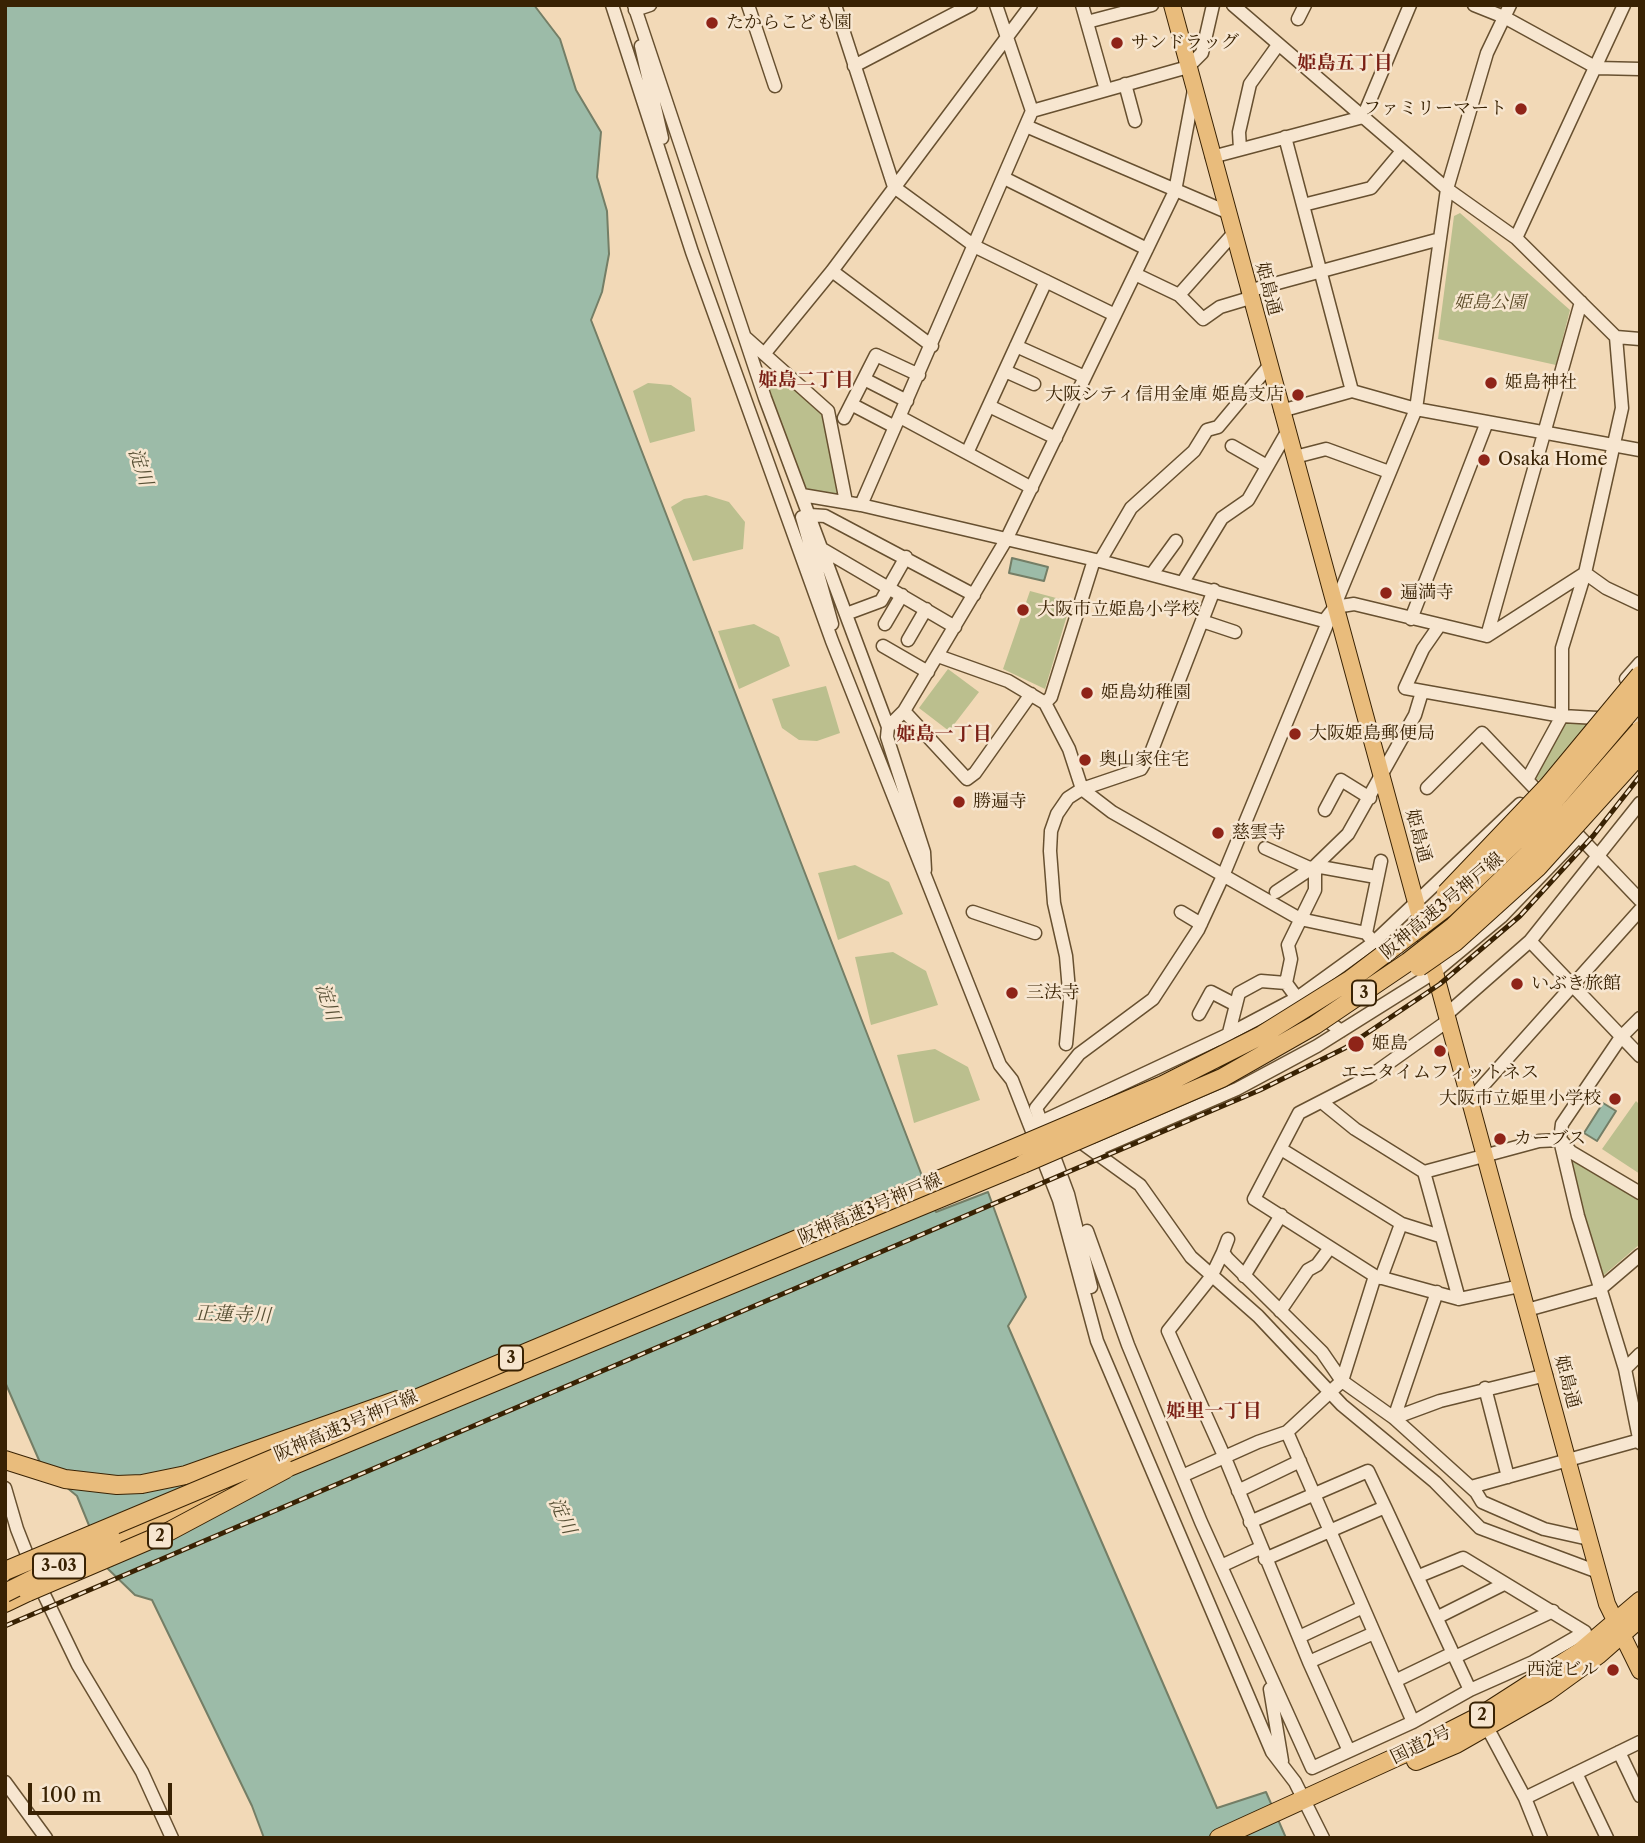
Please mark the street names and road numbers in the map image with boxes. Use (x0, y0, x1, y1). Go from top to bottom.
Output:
street label: 姫島通 (1251, 260, 1285, 318)
street label: 姫島通 (1401, 807, 1435, 865)
street label: 阪神高速3号神戸線 (1376, 848, 1508, 964)
road number: 3 (1352, 981, 1376, 1006)
street label: 阪神高速3号神戸線 (795, 1169, 945, 1249)
road number: 3 (499, 1346, 523, 1370)
street label: 姫島通 (1550, 1353, 1584, 1411)
street label: 阪神高速3号神戸線 (271, 1386, 421, 1466)
road number: 2 (148, 1524, 172, 1548)
road number: 3-03 (33, 1554, 85, 1578)
road number: 2 (1470, 1702, 1494, 1728)
street label: 国道2号 (1387, 1721, 1455, 1769)

